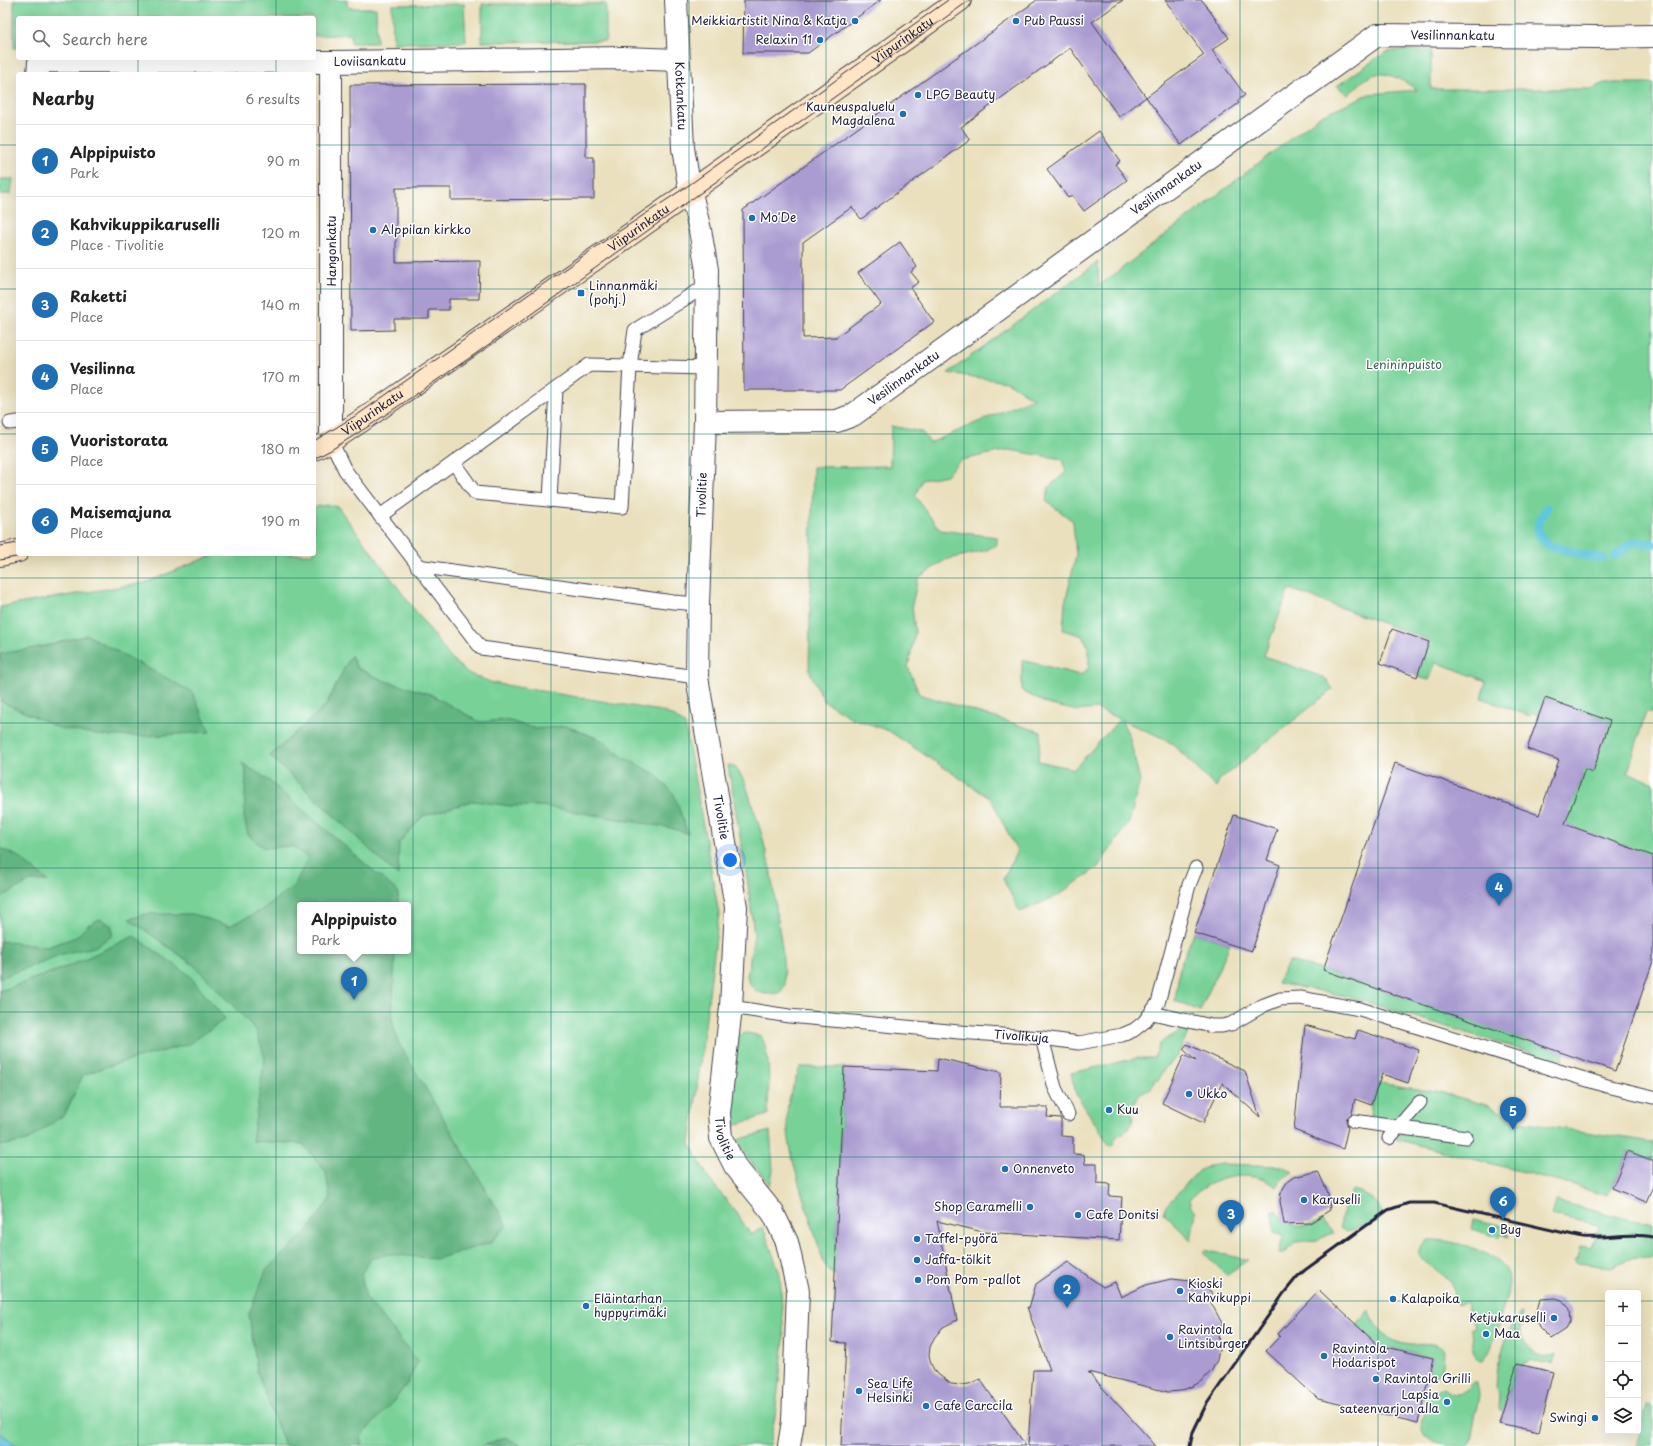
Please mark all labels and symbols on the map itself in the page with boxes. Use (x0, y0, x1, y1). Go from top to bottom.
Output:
place label: Meikkiartistit Nina & Katja (691, 11, 848, 29)
place label: Pub Paussi (1024, 11, 1084, 29)
street label: Viipurinkatu (868, 12, 937, 68)
marker: Meikkiartistit Nina & Katja (850, 16, 860, 26)
marker: Pub Paussi (1011, 16, 1021, 26)
street label: Vesilinnankatu (1410, 25, 1495, 44)
place label: Relaxin 11 (755, 30, 812, 48)
marker: Relaxin 11 (815, 35, 825, 45)
street label: Loviisankatu (334, 51, 406, 70)
street label: Kotkankatu (671, 61, 692, 131)
place label: LPG Beauty (926, 85, 995, 103)
marker: LPG Beauty (913, 90, 923, 100)
place label: Kauneuspaluelu Magdalena (806, 97, 896, 129)
marker: Kauneuspaluelu Magdalena (898, 109, 908, 119)
street label: Vesilinnankatu (1126, 155, 1205, 219)
street label: Viipurinkatu (604, 199, 673, 256)
place label: Mo'De (760, 208, 796, 226)
marker: Mo'De (747, 213, 757, 223)
street label: Hangonkatu (322, 215, 340, 287)
place label: Alppilan kirkko (381, 220, 471, 238)
marker: Alppilan kirkko (368, 225, 378, 235)
place label: Linnanmäki (pohj.) (589, 276, 658, 308)
marker: Linnanmäki (pohj.) (576, 288, 586, 298)
street label: Vesilinnankatu (864, 345, 943, 409)
park label: Lenininpuisto (1366, 355, 1442, 373)
street label: Viipurinkatu (337, 384, 407, 440)
street label: Tivolitie (691, 472, 711, 518)
street label: Tivolitie (709, 793, 734, 841)
your location (720, 850, 740, 870)
pin: 4 (1486, 873, 1512, 906)
pin: 1 (341, 967, 367, 1000)
street label: Tivolikuja (993, 1025, 1051, 1047)
place label: Ukko (1197, 1084, 1228, 1102)
marker: Ukko (1184, 1089, 1194, 1099)
pin: 5 (1500, 1097, 1526, 1130)
place label: Kuu (1117, 1100, 1139, 1118)
marker: Kuu (1104, 1105, 1114, 1115)
street label: Tivolitie (711, 1116, 741, 1163)
place label: Onnenveto (1013, 1159, 1075, 1177)
marker: Onnenveto (1000, 1164, 1010, 1174)
pin: 6 (1490, 1187, 1516, 1220)
place label: Karuselli (1312, 1190, 1361, 1208)
marker: Karuselli (1299, 1195, 1309, 1205)
place label: Shop Caramelli (934, 1197, 1022, 1215)
pin: 3 (1218, 1200, 1244, 1233)
marker: Shop Caramelli (1025, 1202, 1035, 1212)
place label: Cafe Donitsi (1086, 1205, 1159, 1223)
marker: Cafe Donitsi (1073, 1210, 1083, 1220)
place label: Bug (1500, 1220, 1522, 1238)
marker: Bug (1487, 1225, 1497, 1235)
place label: Taffel-pyörä (925, 1229, 998, 1247)
marker: Taffel-pyörä (912, 1234, 922, 1244)
place label: Jaffa-tölkit (925, 1250, 991, 1268)
marker: Jaffa-tölkit (912, 1255, 922, 1265)
place label: Pom Pom -pallot (926, 1270, 1021, 1288)
place label: Kioski Kahvikuppi (1188, 1274, 1251, 1306)
marker: Pom Pom -pallot (913, 1275, 923, 1285)
pin: 2 (1054, 1275, 1080, 1308)
marker: Kioski Kahvikuppi (1175, 1286, 1185, 1296)
place label: Eläintarhan hyppyrimäki (594, 1289, 667, 1321)
place label: Kalapoika (1401, 1289, 1460, 1307)
marker: Kalapoika (1388, 1294, 1398, 1304)
marker: Eläintarhan hyppyrimäki (581, 1301, 591, 1311)
place label: Ketjukaruselli (1469, 1308, 1546, 1326)
marker: Ketjukaruselli (1549, 1313, 1559, 1323)
place label: Ravintola Lintsiburger (1178, 1320, 1247, 1352)
place label: Maa (1494, 1324, 1521, 1342)
marker: Maa (1481, 1329, 1491, 1339)
marker: Ravintola Lintsiburger (1165, 1332, 1175, 1342)
place label: Ravintola Hodarispot (1332, 1339, 1396, 1371)
marker: Ravintola Hodarispot (1319, 1351, 1329, 1361)
place label: Ravintola Grilli (1384, 1369, 1471, 1387)
place label: Sea Life Helsinki (867, 1374, 913, 1406)
marker: Ravintola Grilli (1371, 1374, 1381, 1384)
place label: Lapsia sateenvarjon alla (1339, 1385, 1440, 1417)
marker: Sea Life Helsinki (854, 1386, 864, 1396)
place label: Cafe Carccila (934, 1396, 1013, 1414)
marker: Lapsia sateenvarjon alla (1442, 1397, 1452, 1407)
marker: Cafe Carccila (921, 1401, 931, 1411)
place label: Swingi (1549, 1408, 1587, 1426)
marker: Swingi (1590, 1413, 1600, 1423)

